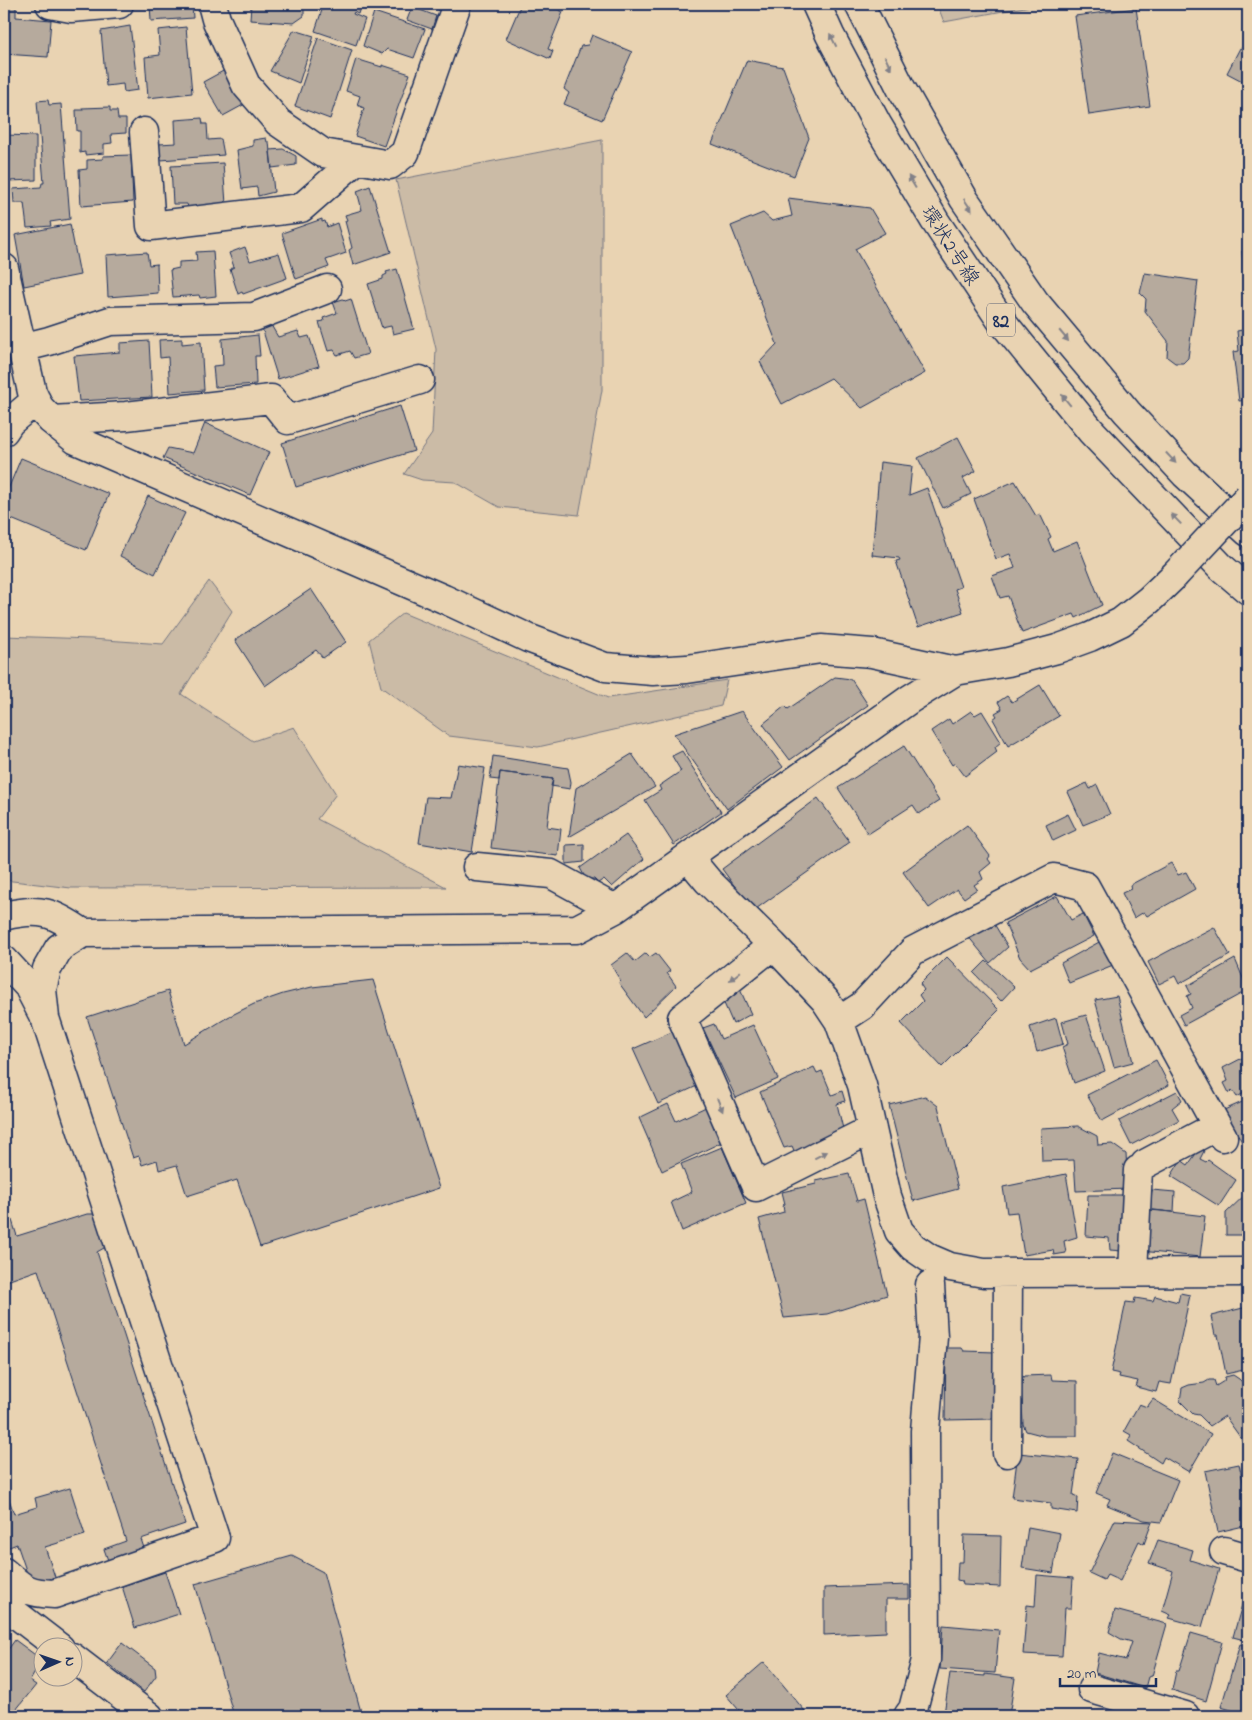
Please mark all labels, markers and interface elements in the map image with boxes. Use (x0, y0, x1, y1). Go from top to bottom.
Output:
one-way arrow (829, 33, 837, 47)
one-way arrow (884, 56, 892, 70)
one-way arrow (907, 175, 916, 188)
one-way arrow (963, 198, 973, 211)
street label: 環状2号線 (912, 201, 986, 292)
road number: 82 (987, 304, 1015, 336)
one-way arrow (1058, 329, 1069, 342)
one-way arrow (1060, 394, 1071, 407)
one-way arrow (1165, 452, 1177, 464)
one-way arrow (1170, 514, 1182, 526)
one-way arrow (729, 970, 742, 981)
one-way arrow (716, 1098, 724, 1113)
one-way arrow (814, 1151, 828, 1159)
north arrow (32, 1638, 82, 1688)
scale bar (1060, 1655, 1156, 1687)
text: N (59, 1657, 80, 1667)
text: 20 m (1067, 1663, 1097, 1685)

